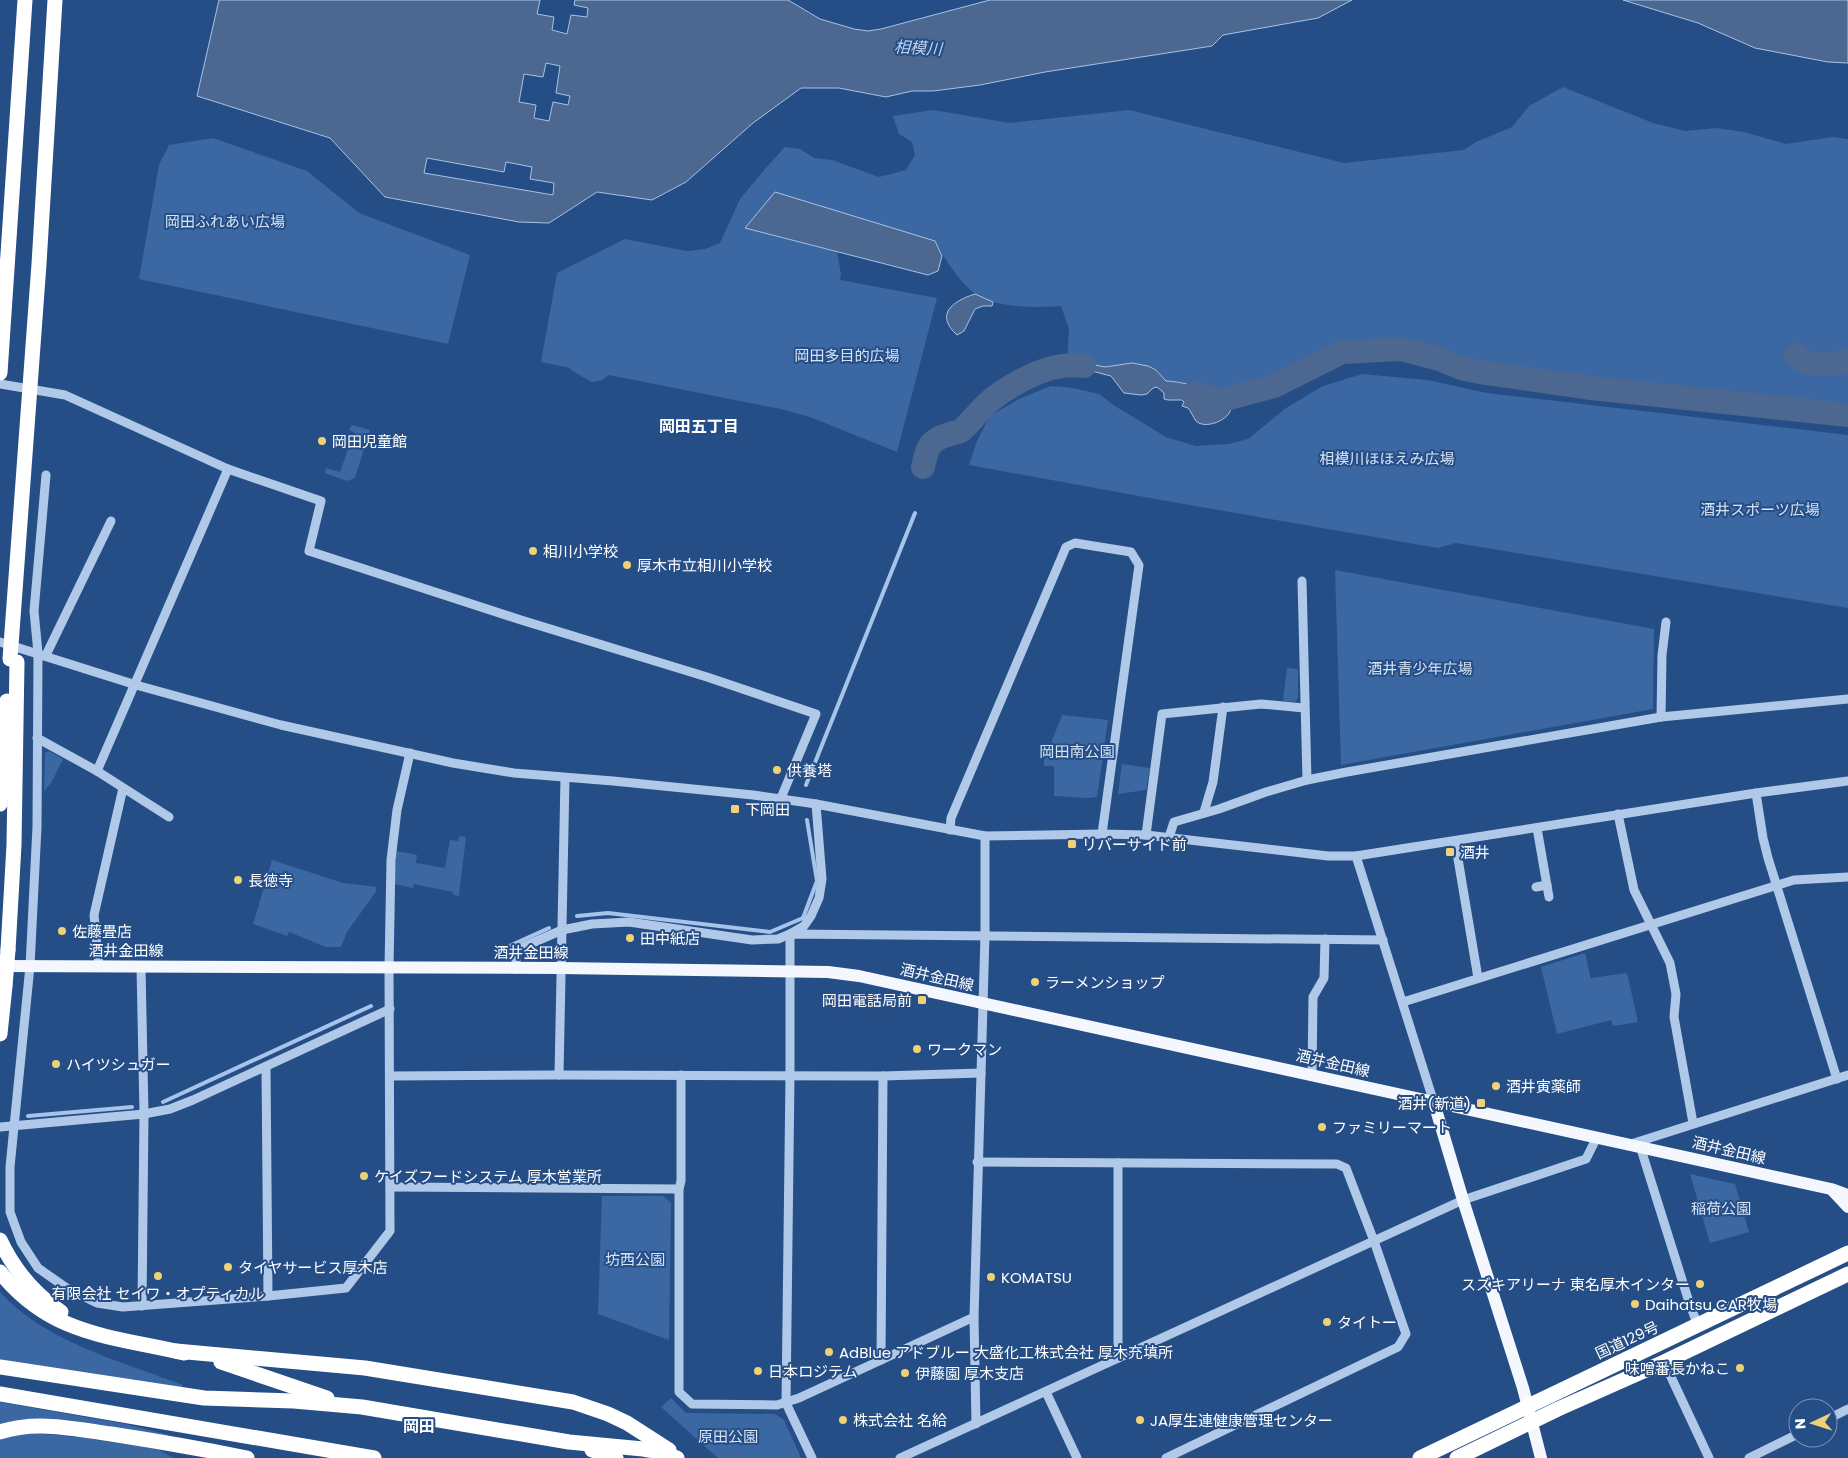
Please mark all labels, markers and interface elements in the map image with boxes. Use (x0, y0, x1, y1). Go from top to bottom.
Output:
water label: 相模川 (893, 35, 945, 61)
park label: 岡田ふれあい広場 (165, 211, 285, 232)
park label: 岡田多目的広場 (794, 345, 900, 366)
district label: 岡田五丁目 (659, 415, 739, 438)
place label: 岡田児童館 (332, 431, 407, 452)
marker: 岡田児童館 (316, 435, 328, 447)
park label: 相模川ほほえみ広場 (1319, 448, 1455, 469)
park label: 酒井スポーツ広場 (1700, 499, 1820, 520)
place label: 相川小学校 (543, 541, 618, 562)
marker: 相川小学校 (527, 545, 539, 557)
place label: 厚木市立相川小学校 (637, 555, 772, 576)
marker: 厚木市立相川小学校 (621, 559, 633, 571)
park label: 酒井青少年広場 (1367, 658, 1473, 679)
park label: 岡田南公園 (1039, 741, 1115, 762)
place label: 供養塔 (787, 760, 832, 781)
marker: 供養塔 (771, 764, 783, 776)
place label: 下岡田 (745, 799, 790, 820)
marker: 下岡田 (729, 803, 741, 815)
place label: リバーサイド前 (1082, 834, 1187, 855)
marker: リバーサイド前 (1066, 838, 1078, 850)
place label: 酒井 (1460, 842, 1490, 863)
marker: 酒井 (1444, 846, 1456, 858)
place label: 長徳寺 (248, 870, 293, 891)
marker: 長徳寺 (232, 874, 244, 886)
place label: 佐藤畳店 (72, 921, 132, 942)
marker: 佐藤畳店 (56, 925, 68, 937)
place label: 田中紙店 (640, 928, 700, 949)
marker: 田中紙店 (624, 932, 636, 944)
street label: 酒井金田線 (88, 940, 164, 961)
street label: 酒井金田線 (493, 942, 569, 963)
street label: 酒井金田線 (898, 958, 976, 996)
place label: ラーメンショップ (1045, 972, 1164, 993)
marker: ラーメンショップ (1029, 976, 1041, 988)
place label: 岡田電話局前 (822, 990, 912, 1011)
marker: 岡田電話局前 (916, 994, 928, 1006)
place label: ワークマン (927, 1039, 1002, 1060)
marker: ワークマン (911, 1043, 923, 1055)
street label: 酒井金田線 (1294, 1044, 1372, 1082)
place label: ハイツシュガー (66, 1054, 171, 1075)
marker: ハイツシュガー (50, 1058, 62, 1070)
place label: 酒井寅薬師 (1506, 1076, 1581, 1097)
marker: 酒井寅薬師 (1490, 1080, 1502, 1092)
place label: 酒井(新道) (1397, 1093, 1471, 1114)
marker: 酒井(新道) (1475, 1097, 1487, 1109)
place label: ファミリーマート (1332, 1117, 1452, 1138)
marker: ファミリーマート (1316, 1121, 1328, 1133)
street label: 酒井金田線 (1690, 1131, 1768, 1169)
place label: ケイズフードシステム 厚木営業所 (374, 1166, 602, 1187)
marker: ケイズフードシステム 厚木営業所 (358, 1170, 370, 1182)
park label: 稲荷公園 (1691, 1198, 1751, 1219)
park label: 坊西公園 (605, 1249, 665, 1270)
place label: タイヤサービス厚木店 (238, 1257, 388, 1278)
marker: タイヤサービス厚木店 (222, 1261, 234, 1273)
place label: KOMATSU (1001, 1267, 1072, 1288)
marker: 有限会社 セイワ・オプティカル (152, 1270, 164, 1282)
marker: KOMATSU (985, 1271, 997, 1283)
place label: スズキアリーナ 東名厚木インター (1461, 1274, 1690, 1295)
marker: スズキアリーナ 東名厚木インター (1694, 1278, 1706, 1290)
place label: 有限会社 セイワ・オプティカル (51, 1283, 265, 1304)
place label: Daihatsu CAR牧場 (1645, 1294, 1777, 1315)
marker: Daihatsu CAR牧場 (1629, 1298, 1641, 1310)
place label: タイトー (1337, 1312, 1397, 1333)
marker: タイトー (1321, 1316, 1333, 1328)
street label: 国道129号 (1592, 1316, 1662, 1364)
place label: AdBlue アドブルー 大盛化工株式会社 厚木充填所 (839, 1342, 1173, 1363)
marker: AdBlue アドブルー 大盛化工株式会社 厚木充填所 (823, 1346, 835, 1358)
place label: 味噌番長かねこ (1625, 1358, 1730, 1379)
place label: 日本ロジテム (768, 1361, 858, 1382)
marker: 味噌番長かねこ (1734, 1362, 1746, 1374)
place label: 伊藤園 厚木支店 (915, 1363, 1024, 1384)
marker: 日本ロジテム (752, 1365, 764, 1377)
marker: 伊藤園 厚木支店 (899, 1367, 911, 1379)
north arrow (1788, 1398, 1838, 1448)
place label: 株式会社 名給 (853, 1410, 947, 1431)
place label: JA厚生連健康管理センター (1150, 1410, 1333, 1431)
marker: 株式会社 名給 (837, 1414, 849, 1426)
marker: JA厚生連健康管理センター (1134, 1414, 1146, 1426)
district label: 岡田 (403, 1415, 435, 1438)
text: N (1790, 1418, 1810, 1430)
park label: 原田公園 (698, 1426, 758, 1447)

